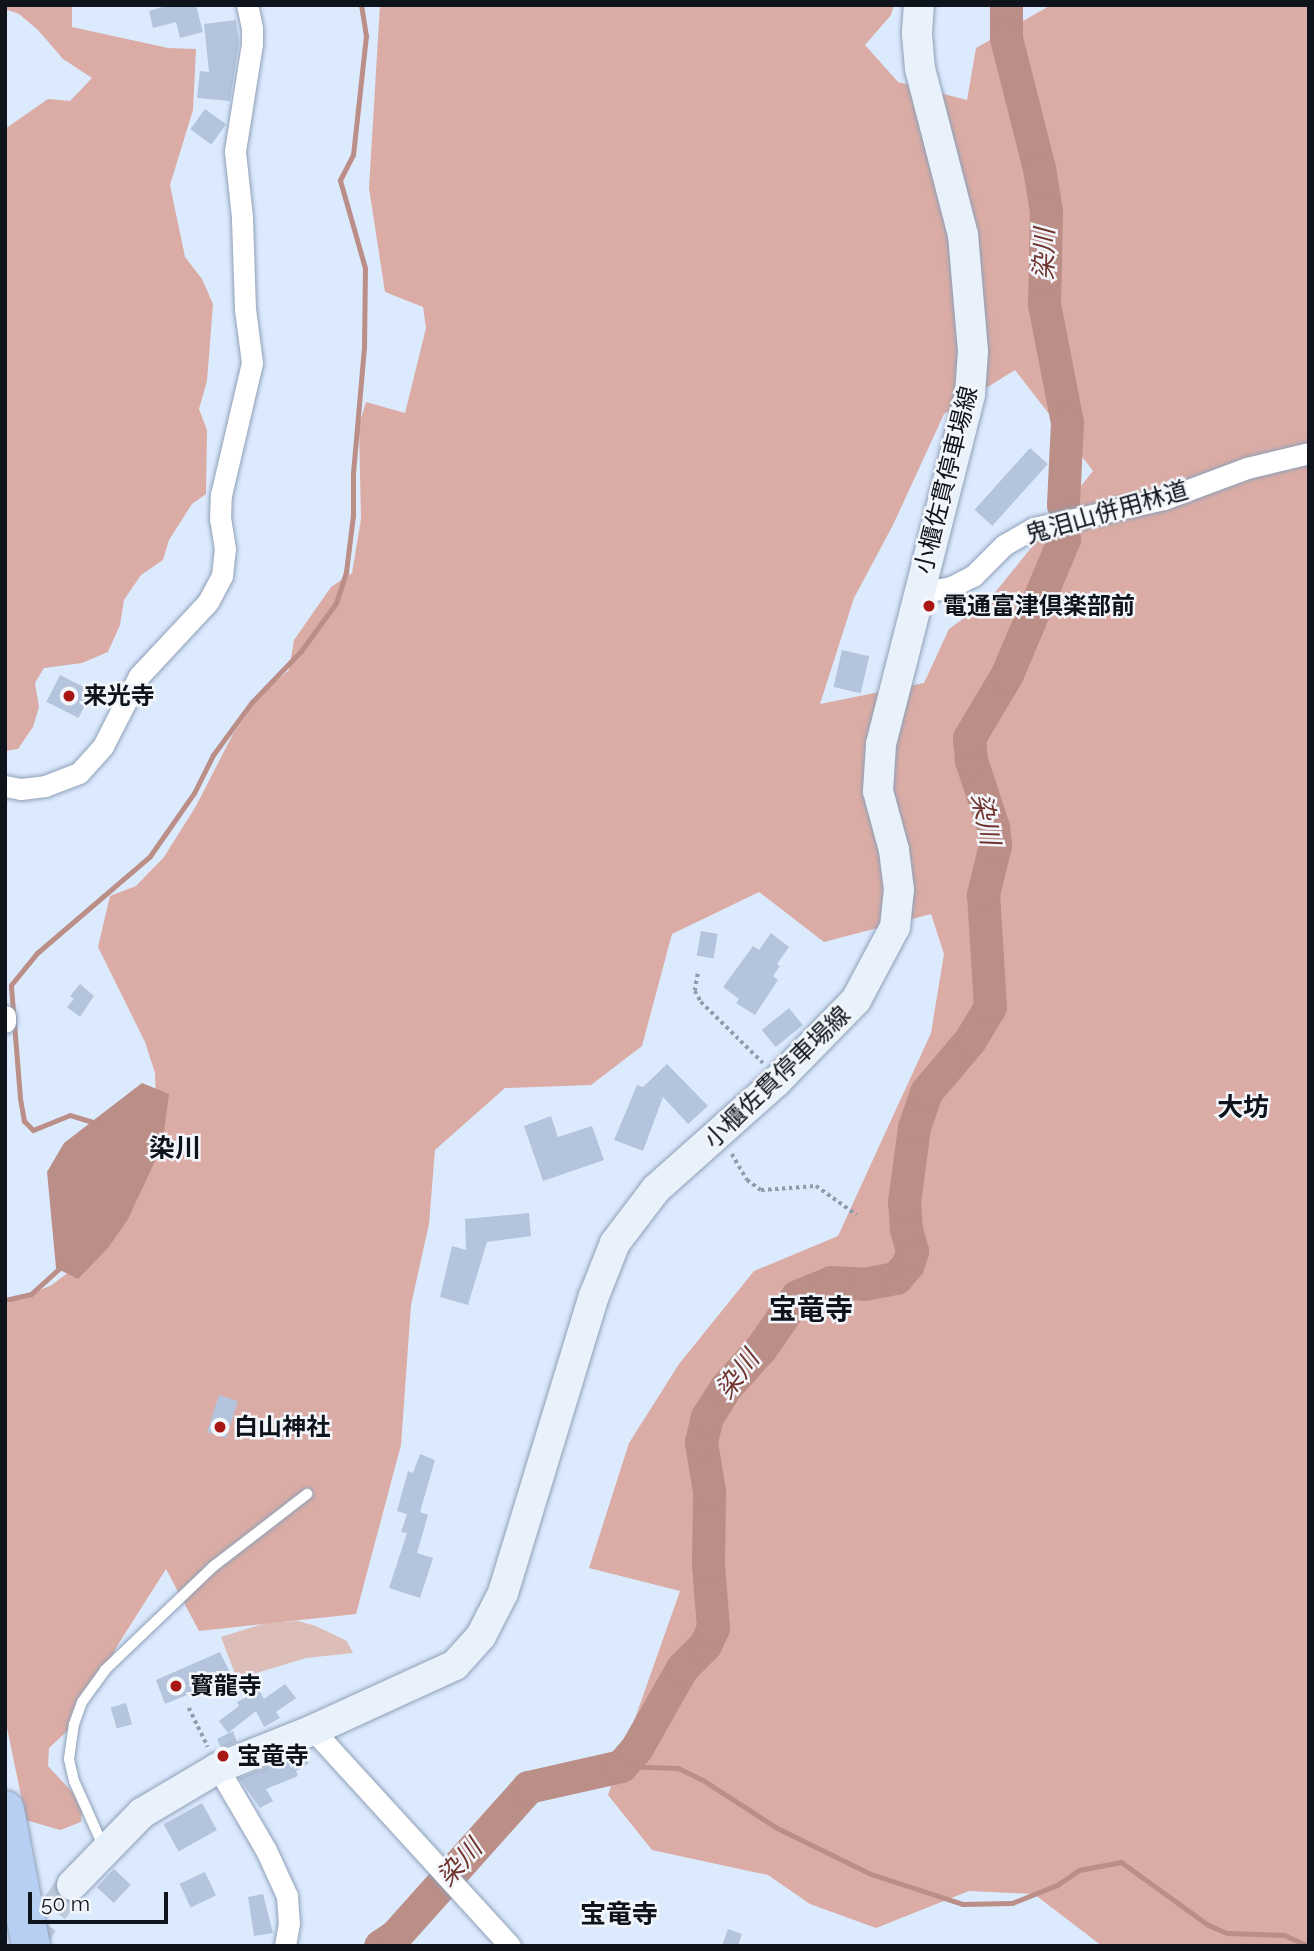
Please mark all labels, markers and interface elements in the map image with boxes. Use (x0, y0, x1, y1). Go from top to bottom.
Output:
water label: 染川 (1029, 228, 1061, 280)
street label: 小櫃佐貫停車場線 (909, 383, 983, 577)
street label: 鬼泪山併用林道 (1022, 475, 1192, 549)
place label: 電通富津倶楽部前 (943, 592, 1135, 620)
marker: 電通富津倶楽部前 (921, 598, 937, 614)
place label: 来光寺 (83, 682, 155, 710)
marker: 来光寺 (61, 688, 77, 704)
water label: 染川 (964, 790, 1006, 848)
street label: 小櫃佐貫停車場線 (698, 1000, 856, 1154)
district label: 大坊 (1217, 1092, 1269, 1124)
district label: 染川 (149, 1133, 201, 1165)
district label: 宝竜寺 (769, 1293, 853, 1327)
water label: 染川 (710, 1345, 766, 1405)
place label: 白山神社 (234, 1413, 330, 1441)
marker: 白山神社 (212, 1419, 228, 1435)
place label: 寳龍寺 (190, 1672, 262, 1700)
marker: 寳龍寺 (168, 1678, 184, 1694)
place label: 宝竜寺 (237, 1742, 309, 1770)
marker: 宝竜寺 (215, 1748, 231, 1764)
water label: 染川 (431, 1833, 489, 1893)
scale bar (32, 1878, 172, 1922)
text: 50 m (41, 1891, 90, 1916)
district label: 宝竜寺 (580, 1899, 658, 1931)

